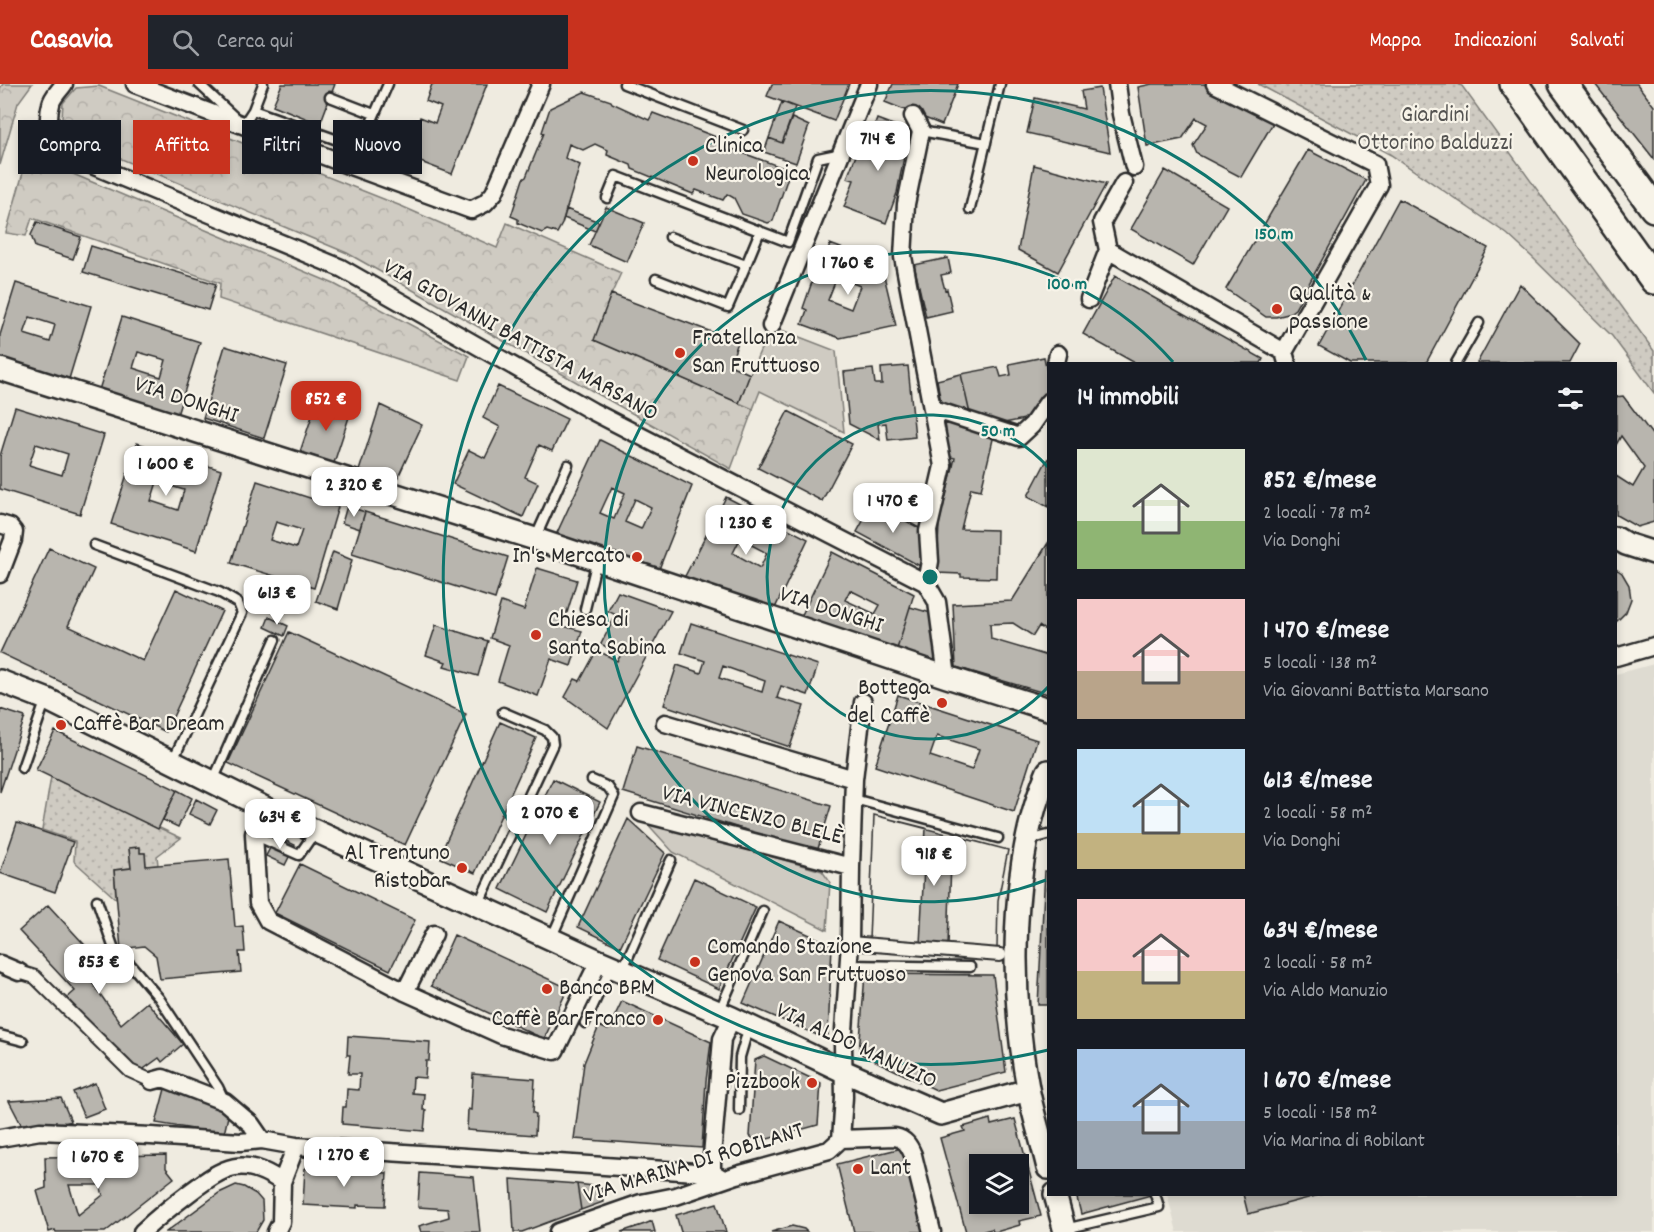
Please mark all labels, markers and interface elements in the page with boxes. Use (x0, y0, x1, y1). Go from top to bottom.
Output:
search box (148, 15, 568, 69)
text: Casavia (30, 22, 112, 62)
icon: search (169, 26, 202, 59)
text: Cerca qui (217, 27, 293, 58)
text: Mappa (1369, 27, 1421, 57)
text: Indicazioni (1454, 27, 1537, 57)
text: Salvati (1570, 27, 1624, 57)
park label: Giardini Ottorino Balduzzi (1357, 99, 1513, 161)
chip: Compra (18, 120, 121, 174)
chip: Affitta (133, 120, 230, 174)
chip: Filtri (242, 120, 321, 174)
chip: Nuovo (333, 120, 422, 174)
pin: 714 € (836, 121, 920, 172)
text: 714 € (860, 126, 896, 154)
place label: Clinica Neurologica (705, 130, 810, 192)
marker: Clinica Neurologica (686, 154, 700, 168)
text: 150 m (1255, 223, 1293, 248)
pin: 1 760 € (793, 245, 903, 296)
text: 1 760 € (821, 250, 875, 278)
street label: VIA GIOVANNI BATTISTA MARSANO (376, 251, 664, 431)
text: 100 m (1047, 273, 1087, 298)
place label: Qualità & passione (1289, 278, 1372, 340)
marker: Qualità & passione (1270, 302, 1284, 316)
place label: Fratellanza San Fruttuoso (692, 322, 820, 384)
marker: Fratellanza San Fruttuoso (673, 346, 687, 360)
street label: VIA DONGHI (130, 368, 243, 434)
text: 14 immobili (1077, 380, 1178, 417)
pin: 852 € (284, 381, 368, 432)
icon: filters (1554, 382, 1587, 415)
text: 852 € (305, 386, 347, 414)
text: 50 m (981, 420, 1015, 445)
pin: 1 600 € (111, 446, 221, 497)
text: 1 600 € (138, 451, 194, 479)
text: 852 €/mese (1263, 463, 1376, 500)
pin: 2 320 € (299, 467, 409, 518)
text: 2 320 € (325, 472, 383, 500)
icon: home (1125, 473, 1197, 545)
pin: 1 470 € (838, 483, 948, 534)
text: 1 470 € (867, 488, 919, 516)
text: 2 locali · 78 m² (1263, 500, 1371, 528)
pin: 1 230 € (691, 505, 801, 556)
text: 1 230 € (719, 510, 773, 538)
text: Via Donghi (1263, 528, 1340, 556)
place label: In's Mercato (512, 540, 625, 574)
marker: In's Mercato (630, 550, 644, 564)
centre of rings (920, 567, 940, 587)
pin: 613 € (235, 575, 319, 626)
street label: VIA DONGHI (775, 578, 888, 644)
text: 613 € (258, 580, 296, 608)
place label: Chiesa di Santa Sabina (548, 604, 666, 666)
text: 1 470 €/mese (1263, 613, 1389, 650)
icon: home (1125, 623, 1197, 695)
marker: Chiesa di Santa Sabina (529, 628, 543, 642)
text: 5 locali · 138 m² (1263, 650, 1377, 678)
place label: Bottega del Caffè (847, 672, 931, 734)
text: Via Giovanni Battista Marsano (1263, 678, 1489, 706)
marker: Bottega del Caffè (935, 696, 949, 710)
place label: Caffè Bar Dream (73, 708, 225, 742)
marker: Caffè Bar Dream (54, 718, 68, 732)
text: 613 €/mese (1263, 763, 1373, 800)
icon: home (1125, 773, 1197, 845)
street label: VIA VINCENZO BLELÈ (658, 777, 846, 855)
pin: 2 070 € (495, 795, 605, 846)
pin: 634 € (238, 799, 322, 850)
text: 2 070 € (521, 800, 579, 828)
text: 2 locali · 58 m² (1263, 800, 1372, 828)
text: 634 € (259, 804, 301, 832)
text: Via Donghi (1263, 828, 1340, 856)
pin: 918 € (892, 836, 976, 887)
place label: Al Trentuno Ristobar (345, 837, 450, 899)
text: 918 € (915, 841, 953, 869)
marker: Al Trentuno Ristobar (455, 861, 469, 875)
text: 634 €/mese (1263, 913, 1378, 950)
icon: home (1125, 923, 1197, 995)
place label: Comando Stazione Genova San Fruttuoso (707, 931, 906, 993)
pin: 853 € (57, 944, 141, 995)
text: 853 € (78, 949, 120, 977)
text: 2 locali · 58 m² (1263, 950, 1372, 978)
marker: Comando Stazione Genova San Fruttuoso (688, 955, 702, 969)
place label: Banco BPM (559, 972, 655, 1006)
text: Via Aldo Manuzio (1263, 978, 1388, 1006)
marker: Banco BPM (540, 982, 554, 996)
street label: VIA ALDO MANUZIO (770, 995, 942, 1099)
place label: Caffè Bar Franco (491, 1003, 646, 1037)
marker: Caffè Bar Franco (651, 1013, 665, 1027)
text: 1 670 €/mese (1263, 1063, 1391, 1100)
place label: Pizzbook (725, 1066, 800, 1100)
icon: home (1125, 1073, 1197, 1145)
marker: Pizzbook (805, 1076, 819, 1090)
text: 5 locali · 158 m² (1263, 1100, 1377, 1128)
street label: VIA MARINA DI ROBILANT (580, 1114, 809, 1214)
text: Via Marina di Robilant (1263, 1128, 1425, 1156)
pin: 1 270 € (289, 1137, 399, 1188)
pin: 1 670 € (43, 1139, 153, 1190)
text: 1 270 € (318, 1142, 370, 1170)
text: 1 670 € (71, 1144, 125, 1172)
place label: Lant (870, 1152, 911, 1186)
map controls (969, 1154, 1029, 1214)
button: layers (969, 1154, 1029, 1214)
marker: Lant (851, 1162, 865, 1176)

